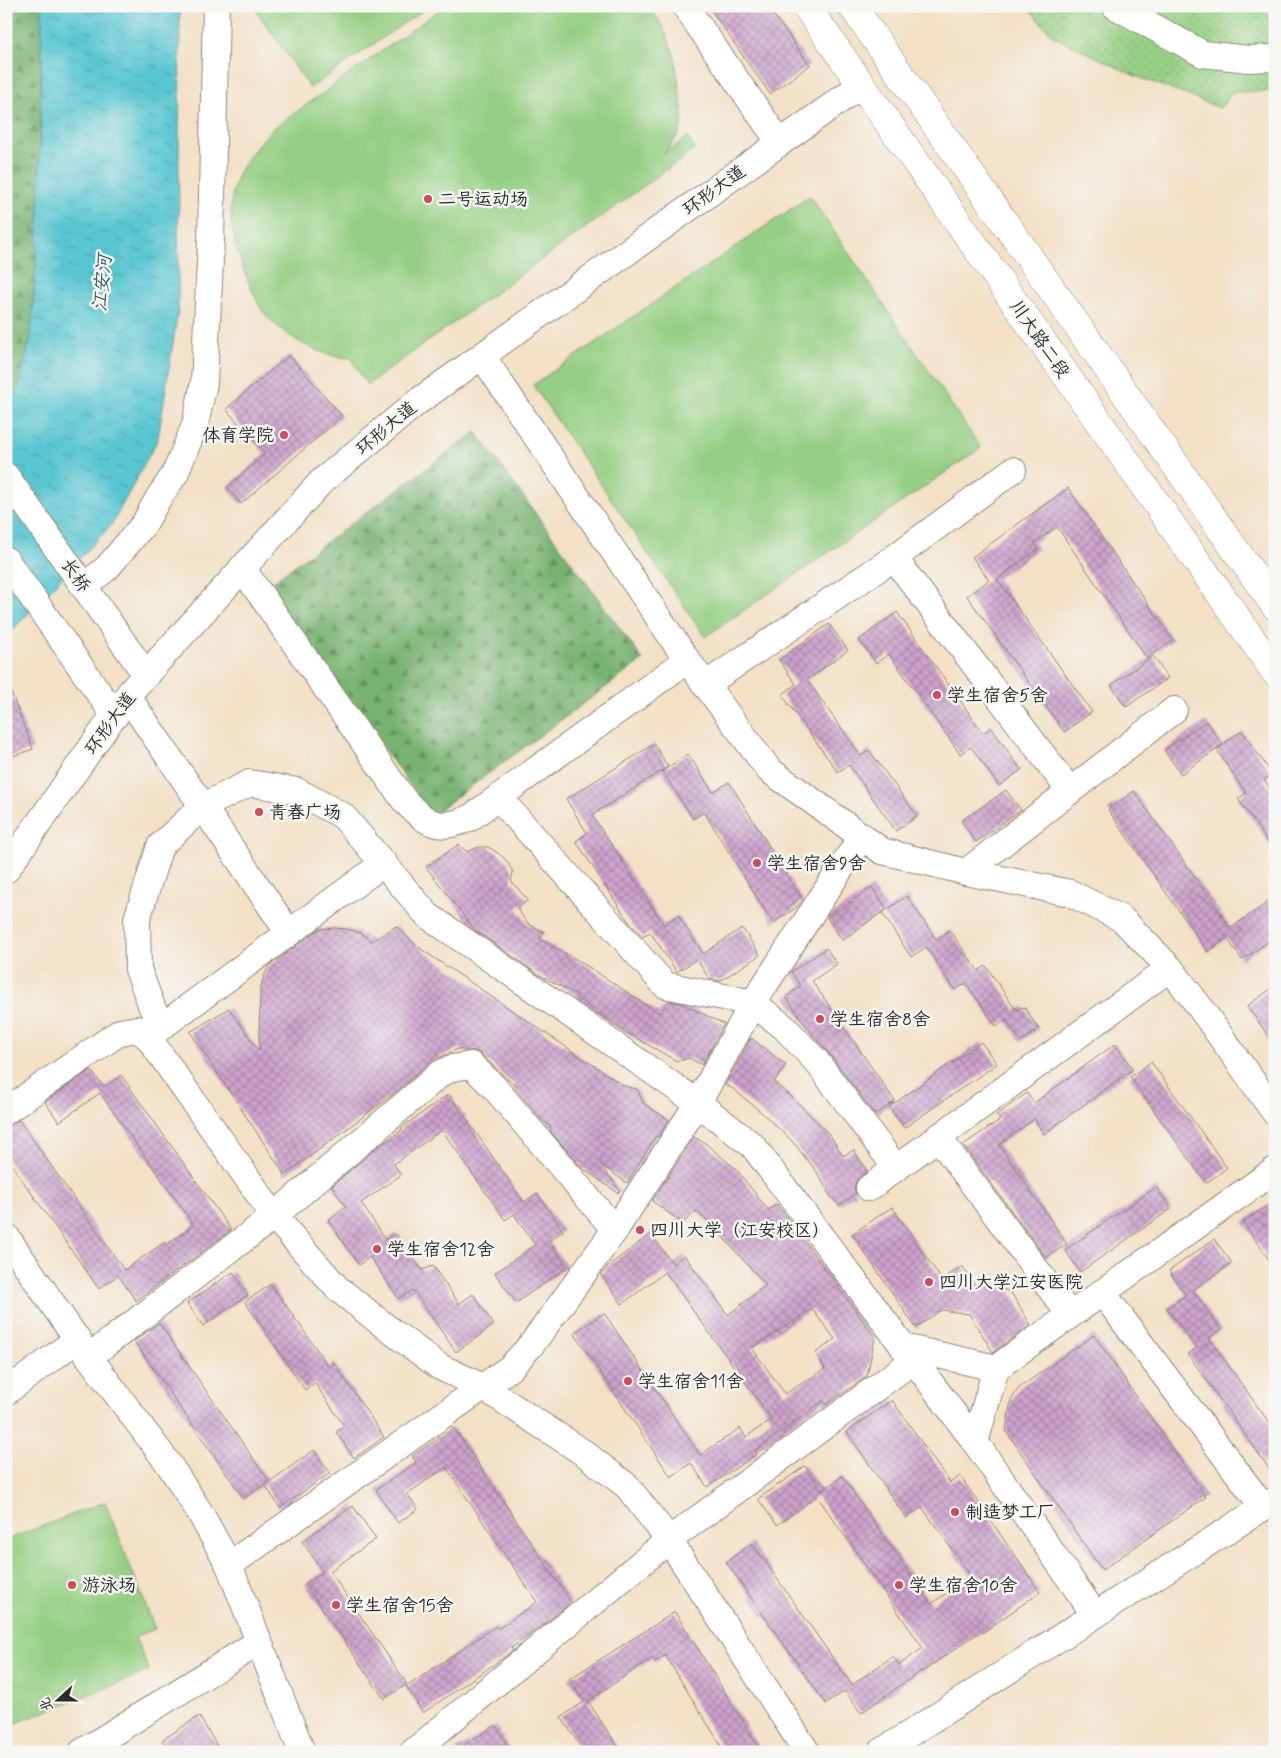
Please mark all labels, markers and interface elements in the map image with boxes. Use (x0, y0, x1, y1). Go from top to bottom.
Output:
street label: 环形大道 (678, 160, 751, 222)
place label: 二号运动场 (438, 188, 528, 212)
marker: 二号运动场 (422, 193, 434, 205)
water label: 江安河 (87, 251, 118, 313)
street label: 川大路二段 (1004, 296, 1075, 383)
street label: 环形大道 (351, 396, 422, 461)
place label: 体育学院 (202, 424, 274, 448)
marker: 体育学院 (278, 429, 290, 441)
street label: 长桥 (55, 554, 95, 597)
place label: 学生宿舍5舍 (947, 684, 1048, 708)
street label: 环形大道 (80, 687, 142, 760)
marker: 学生宿舍5舍 (931, 689, 943, 701)
place label: 青春广场 (269, 801, 341, 825)
marker: 青春广场 (253, 806, 265, 818)
place label: 学生宿舍9舍 (767, 852, 866, 876)
marker: 学生宿舍9舍 (751, 857, 763, 869)
place label: 学生宿舍8舍 (830, 1008, 930, 1032)
marker: 学生宿舍8舍 (814, 1013, 826, 1025)
place label: 四川大学（江安校区） (650, 1219, 830, 1243)
marker: 四川大学（江安校区） (634, 1224, 646, 1236)
place label: 学生宿舍12舍 (387, 1238, 495, 1262)
marker: 学生宿舍12舍 (371, 1243, 383, 1255)
place label: 四川大学江安医院 (939, 1271, 1083, 1295)
marker: 四川大学江安医院 (923, 1276, 935, 1288)
place label: 学生宿舍11舍 (638, 1370, 744, 1394)
marker: 学生宿舍11舍 (622, 1375, 634, 1387)
place label: 制造梦工厂 (965, 1501, 1055, 1525)
marker: 制造梦工厂 (949, 1506, 961, 1518)
place label: 游泳场 (82, 1574, 136, 1598)
place label: 学生宿舍10舍 (909, 1574, 1017, 1598)
marker: 游泳场 (66, 1579, 78, 1591)
marker: 学生宿舍10舍 (893, 1579, 905, 1591)
place label: 学生宿舍15舍 (346, 1594, 454, 1618)
marker: 学生宿舍15舍 (330, 1599, 342, 1611)
north arrow (32, 1676, 82, 1726)
text: 北 (36, 1695, 58, 1714)

